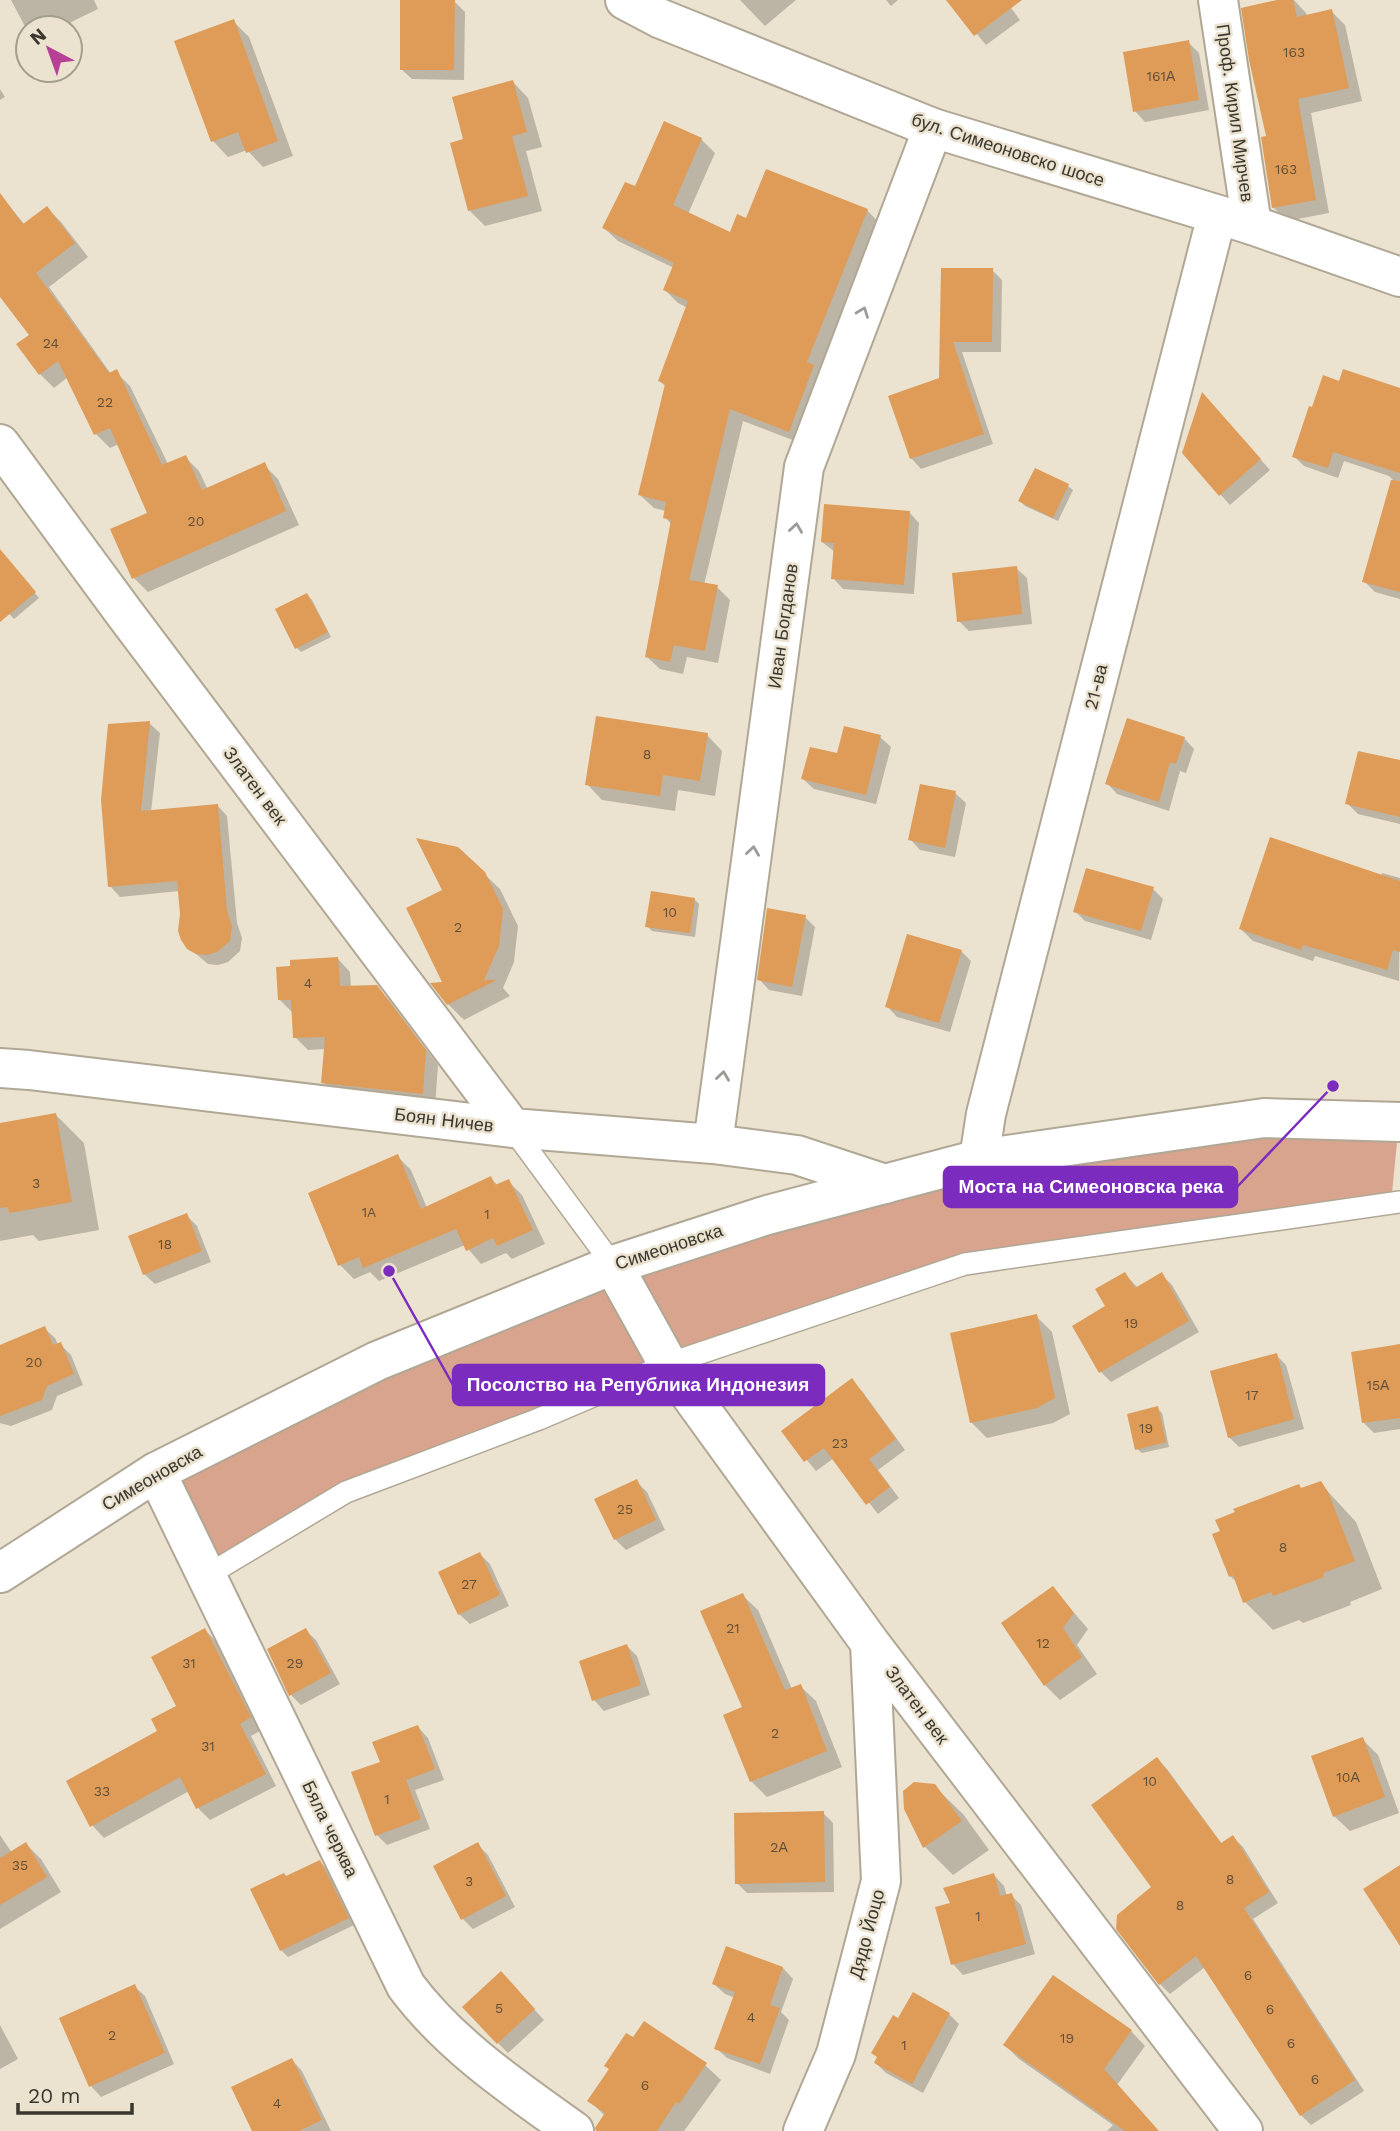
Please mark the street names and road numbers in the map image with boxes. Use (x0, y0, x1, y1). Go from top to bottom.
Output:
street label: Проф. Кирил Мирчев (1213, 23, 1258, 203)
street label: бул. Симеоновско шосе (909, 108, 1107, 191)
street label: Иван Богданов (763, 562, 802, 690)
street label: 21-ва (1080, 661, 1112, 712)
street label: Златен век (219, 742, 292, 829)
street label: Боян Ничев (393, 1103, 495, 1136)
street label: Симеоновска (612, 1219, 726, 1274)
street label: Симеоновска (98, 1440, 206, 1515)
street label: Златен век (881, 1661, 954, 1748)
street label: Бяла черква (298, 1777, 363, 1881)
street label: Дядо Йоцо (845, 1887, 889, 1981)

